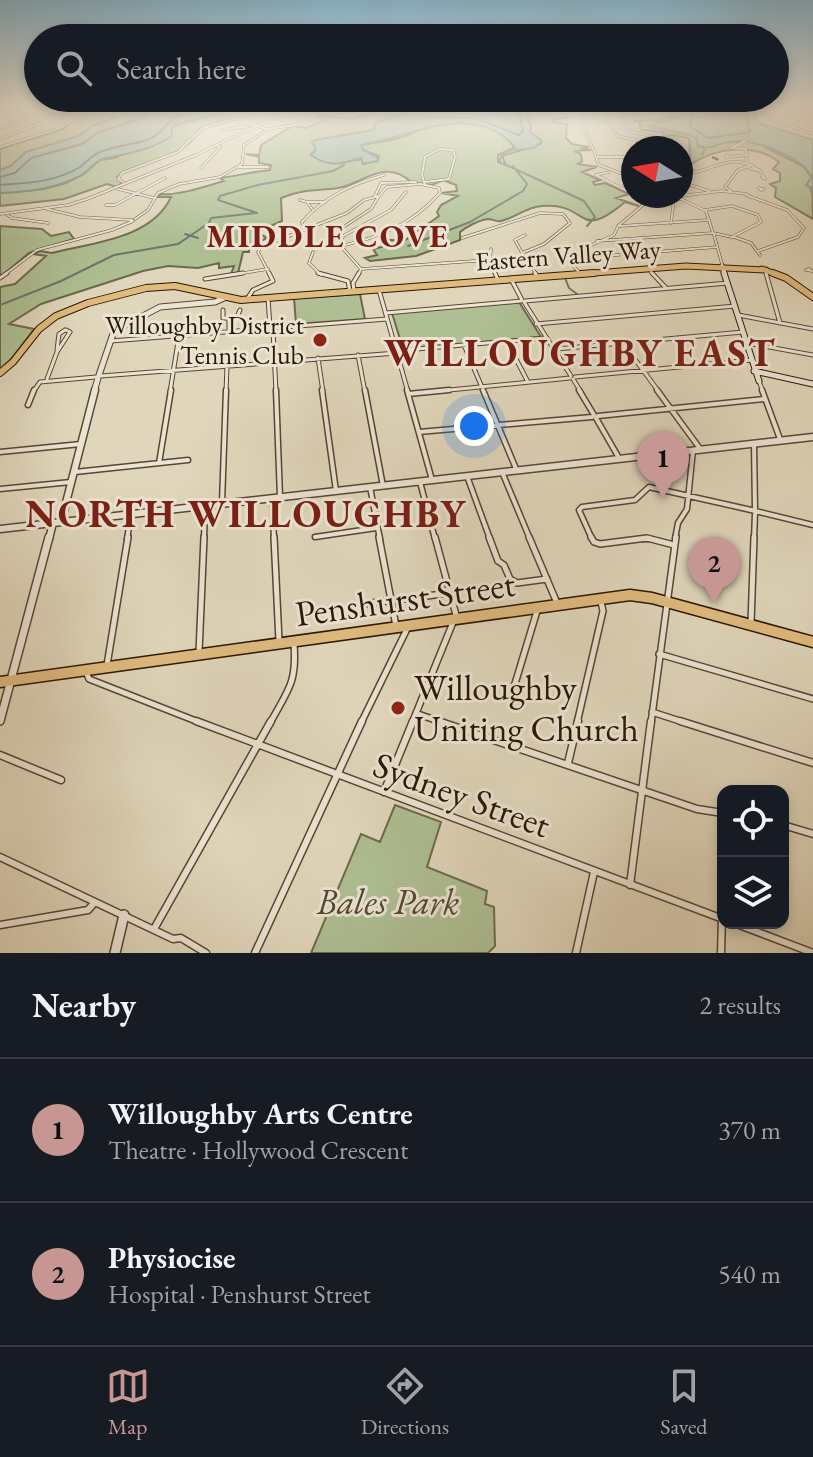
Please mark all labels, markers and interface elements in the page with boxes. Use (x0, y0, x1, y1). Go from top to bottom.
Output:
search box (24, 24, 789, 112)
icon: search (52, 46, 96, 90)
text: Search here (116, 49, 246, 88)
north arrow (621, 136, 693, 208)
district label: MIDDLE COVE (206, 215, 450, 257)
street label: Eastern Valley Way (474, 232, 663, 278)
place label: Willoughby District Tennis Club (105, 308, 304, 372)
district label: WILLOUGHBY EAST (383, 328, 777, 377)
marker: Willoughby District Tennis Club (311, 331, 329, 349)
your location (454, 406, 494, 446)
pin: 1 (637, 432, 689, 498)
district label: NORTH WILLOUGHBY (25, 489, 467, 538)
pin: 2 (688, 537, 740, 603)
street label: Penshurst Street (292, 560, 519, 637)
place label: Willoughby Uniting Church (414, 664, 639, 752)
marker: Willoughby Uniting Church (389, 699, 407, 717)
street label: Sydney Street (367, 741, 557, 848)
map controls (717, 785, 789, 929)
button: locate (717, 785, 789, 857)
button: layers (717, 857, 789, 929)
park label: Bales Park (316, 878, 460, 925)
text: Nearby (32, 983, 136, 1027)
text: 2 results (700, 988, 781, 1022)
text: Willoughby Arts Centre (108, 1094, 413, 1133)
text: 1 (51, 1113, 65, 1147)
text: 370 m (718, 1113, 781, 1147)
text: Theatre · Hollywood Crescent (108, 1133, 408, 1167)
text: Physiocise (108, 1238, 236, 1277)
text: 2 (51, 1257, 65, 1291)
text: 540 m (718, 1257, 781, 1291)
text: Hospital · Penshurst Street (108, 1277, 371, 1311)
tab: Map (106, 1364, 150, 1441)
tab: Directions (361, 1364, 449, 1441)
tab: Saved (660, 1364, 707, 1441)

